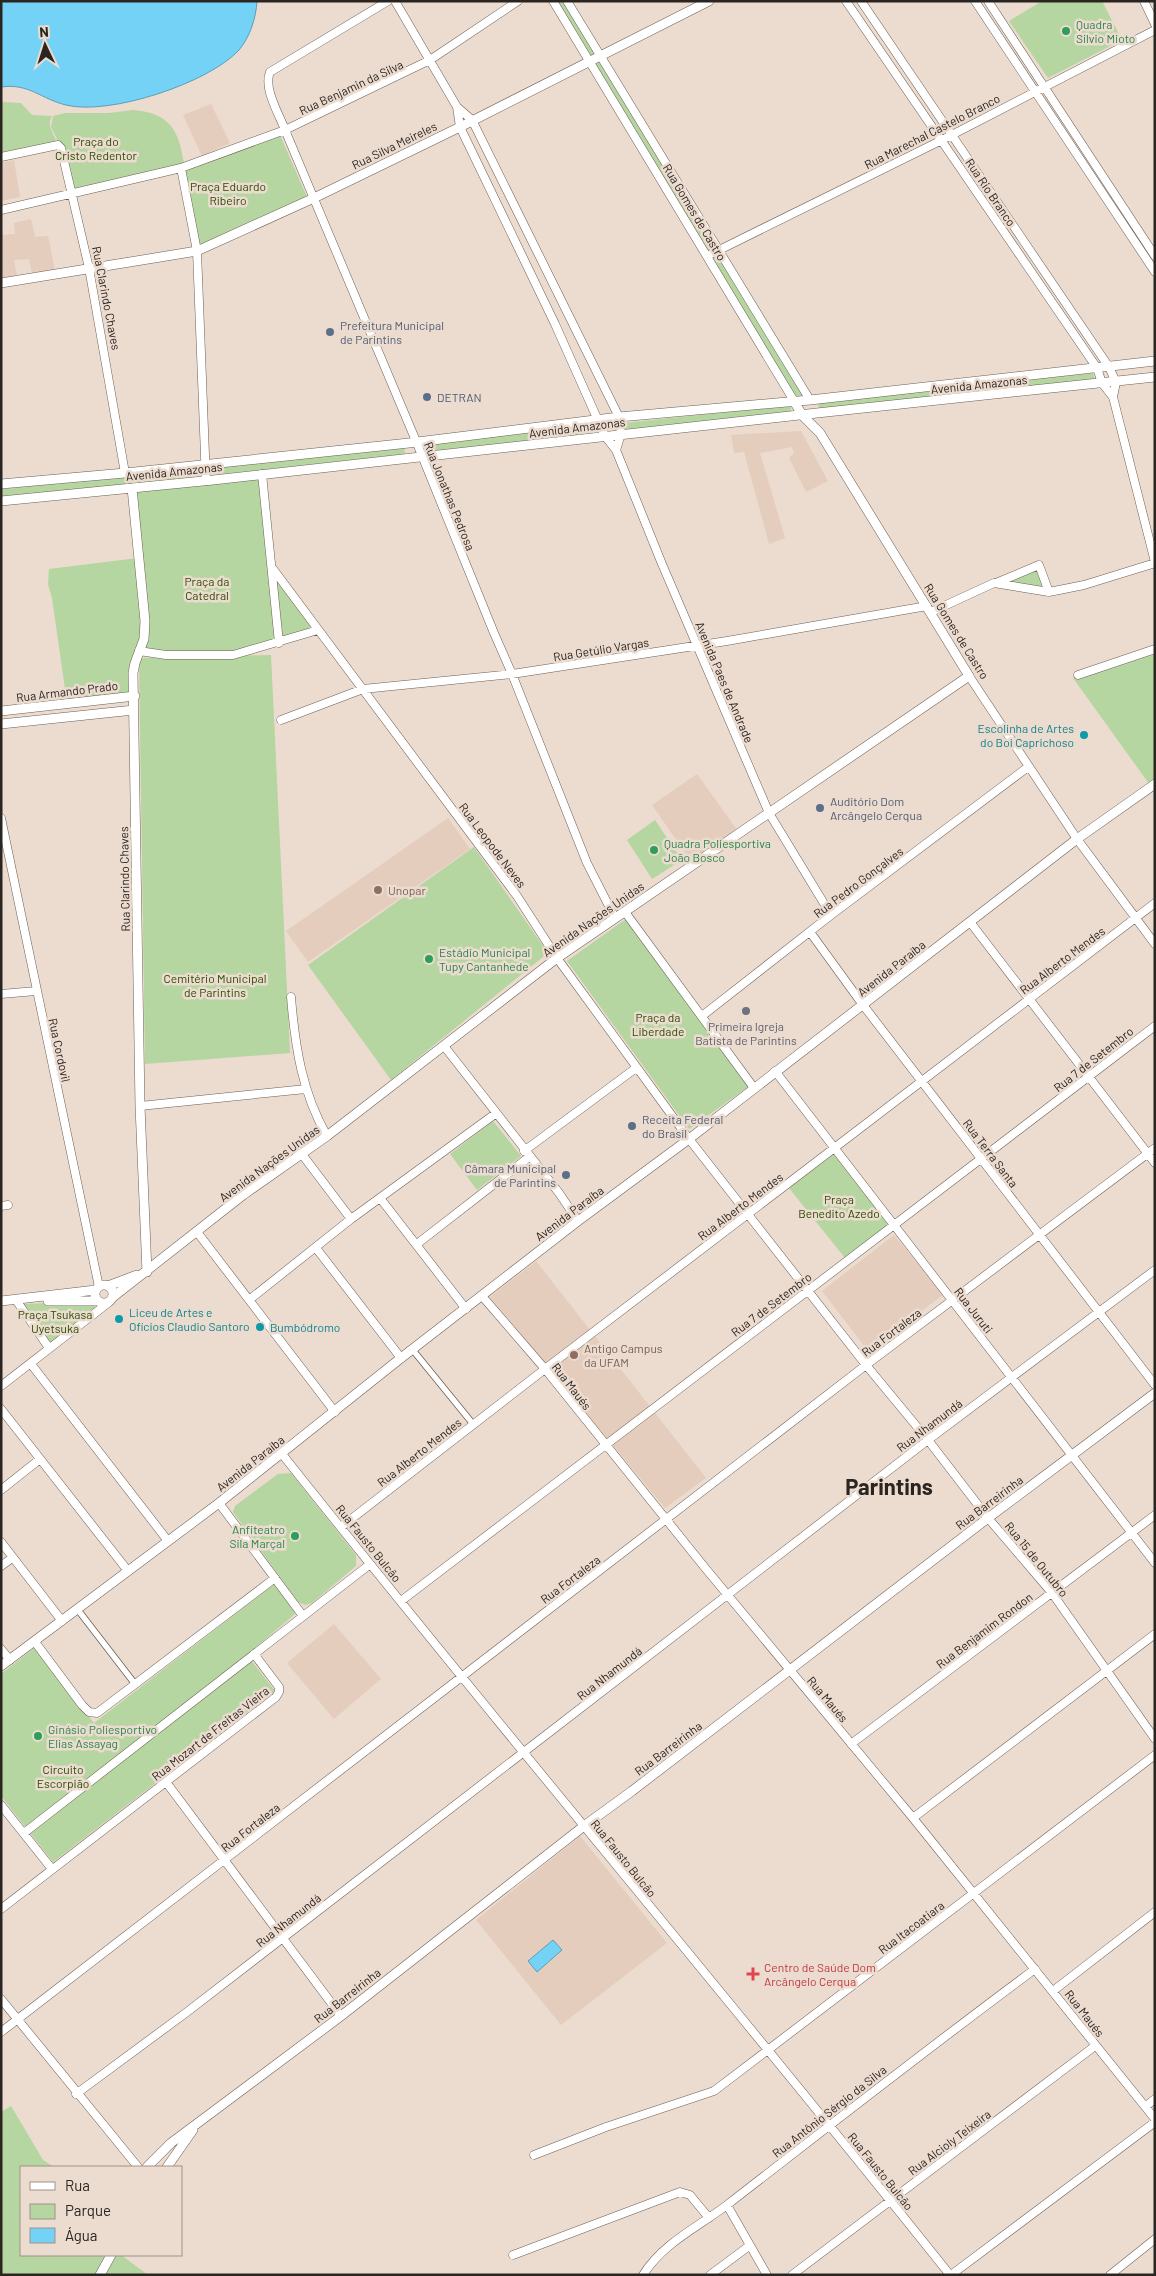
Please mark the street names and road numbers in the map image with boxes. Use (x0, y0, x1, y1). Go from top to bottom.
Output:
street label: Rua Benjamin da Silva (297, 57, 405, 117)
street label: Rua Marechal Castelo Branco (862, 91, 1002, 171)
street label: Rua Silva Meireles (349, 118, 439, 172)
street label: Rua Rio Branco (963, 155, 1019, 229)
street label: Rua Gomes de Castro (661, 161, 729, 263)
street label: Rua Clarindo Chaves (90, 245, 124, 351)
street label: Avenida Amazonas (930, 372, 1028, 396)
street label: Avenida Amazonas (528, 414, 626, 440)
street label: Rua Jonathas Pedrosa (422, 440, 478, 552)
street label: Avenida Amazonas (125, 459, 223, 483)
street label: Rua Gomes de Castro (922, 581, 992, 681)
street label: Avenida Paes de Andrade (693, 619, 757, 745)
street label: Rua Getúlio Vargas (552, 634, 650, 663)
street label: Rua Armando Prado (15, 678, 119, 704)
street label: Rua Leopode Neves (457, 800, 530, 890)
street label: Rua Clarindo Chaves (116, 826, 132, 932)
street label: Rua Pedro Gonçalves (811, 844, 906, 920)
street label: Avenida Nações Unidas (540, 879, 647, 959)
street label: Rua Alberto Mendes (1017, 923, 1107, 997)
street label: Avenida Paraíba (854, 937, 928, 999)
street label: Rua Cordovil (46, 1017, 74, 1083)
street label: Rua 7 de Setembro (1050, 1024, 1136, 1094)
street label: Rua Terra Santa (961, 1116, 1021, 1190)
street label: Avenida Nações Unidas (216, 1122, 322, 1204)
street label: Rua Alberto Mendes (695, 1169, 785, 1243)
street label: Avenida Paraíba (532, 1183, 606, 1243)
street label: Rua 7 de Setembro (728, 1269, 814, 1339)
street label: Rua Juruti (952, 1284, 996, 1336)
street label: Rua Fortaleza (858, 1305, 924, 1359)
street label: Rua Maués (549, 1360, 595, 1412)
street label: Rua Nhamundá (893, 1396, 965, 1454)
street label: Rua Alberto Mendes (374, 1415, 464, 1489)
street label: Avenida Paraíba (213, 1432, 287, 1494)
street label: Rua Barreirinha (953, 1472, 1025, 1532)
street label: Rua Fausto Bulcão (333, 1501, 405, 1585)
street label: Rua 15 de Outubro (1002, 1519, 1072, 1599)
street label: Rua Fortaleza (537, 1552, 603, 1606)
street label: Rua Benjamim Rondon (933, 1589, 1035, 1671)
street label: Rua Nhamundá (574, 1643, 644, 1703)
street label: Rua Maués (805, 1673, 851, 1725)
street label: Rua Mozart de Freitas Vieira (149, 1683, 271, 1783)
street label: Rua Barreirinha (632, 1718, 704, 1778)
street label: Rua Fortaleza (218, 1800, 282, 1854)
street label: Rua Fausto Bulcão (588, 1816, 660, 1900)
street label: Rua Nhamundá (253, 1890, 323, 1950)
street label: Rua Itacoatiara (875, 1898, 947, 1956)
street label: Rua Barreirinha (311, 1965, 383, 2025)
street label: Rua Maués (1062, 1987, 1108, 2039)
street label: Rua Antônio Sérgio da Silva (769, 2062, 889, 2160)
street label: Rua Alcioly Teixeira (905, 2106, 993, 2178)
street label: Rua Fausto Bulcão (845, 2129, 917, 2213)

